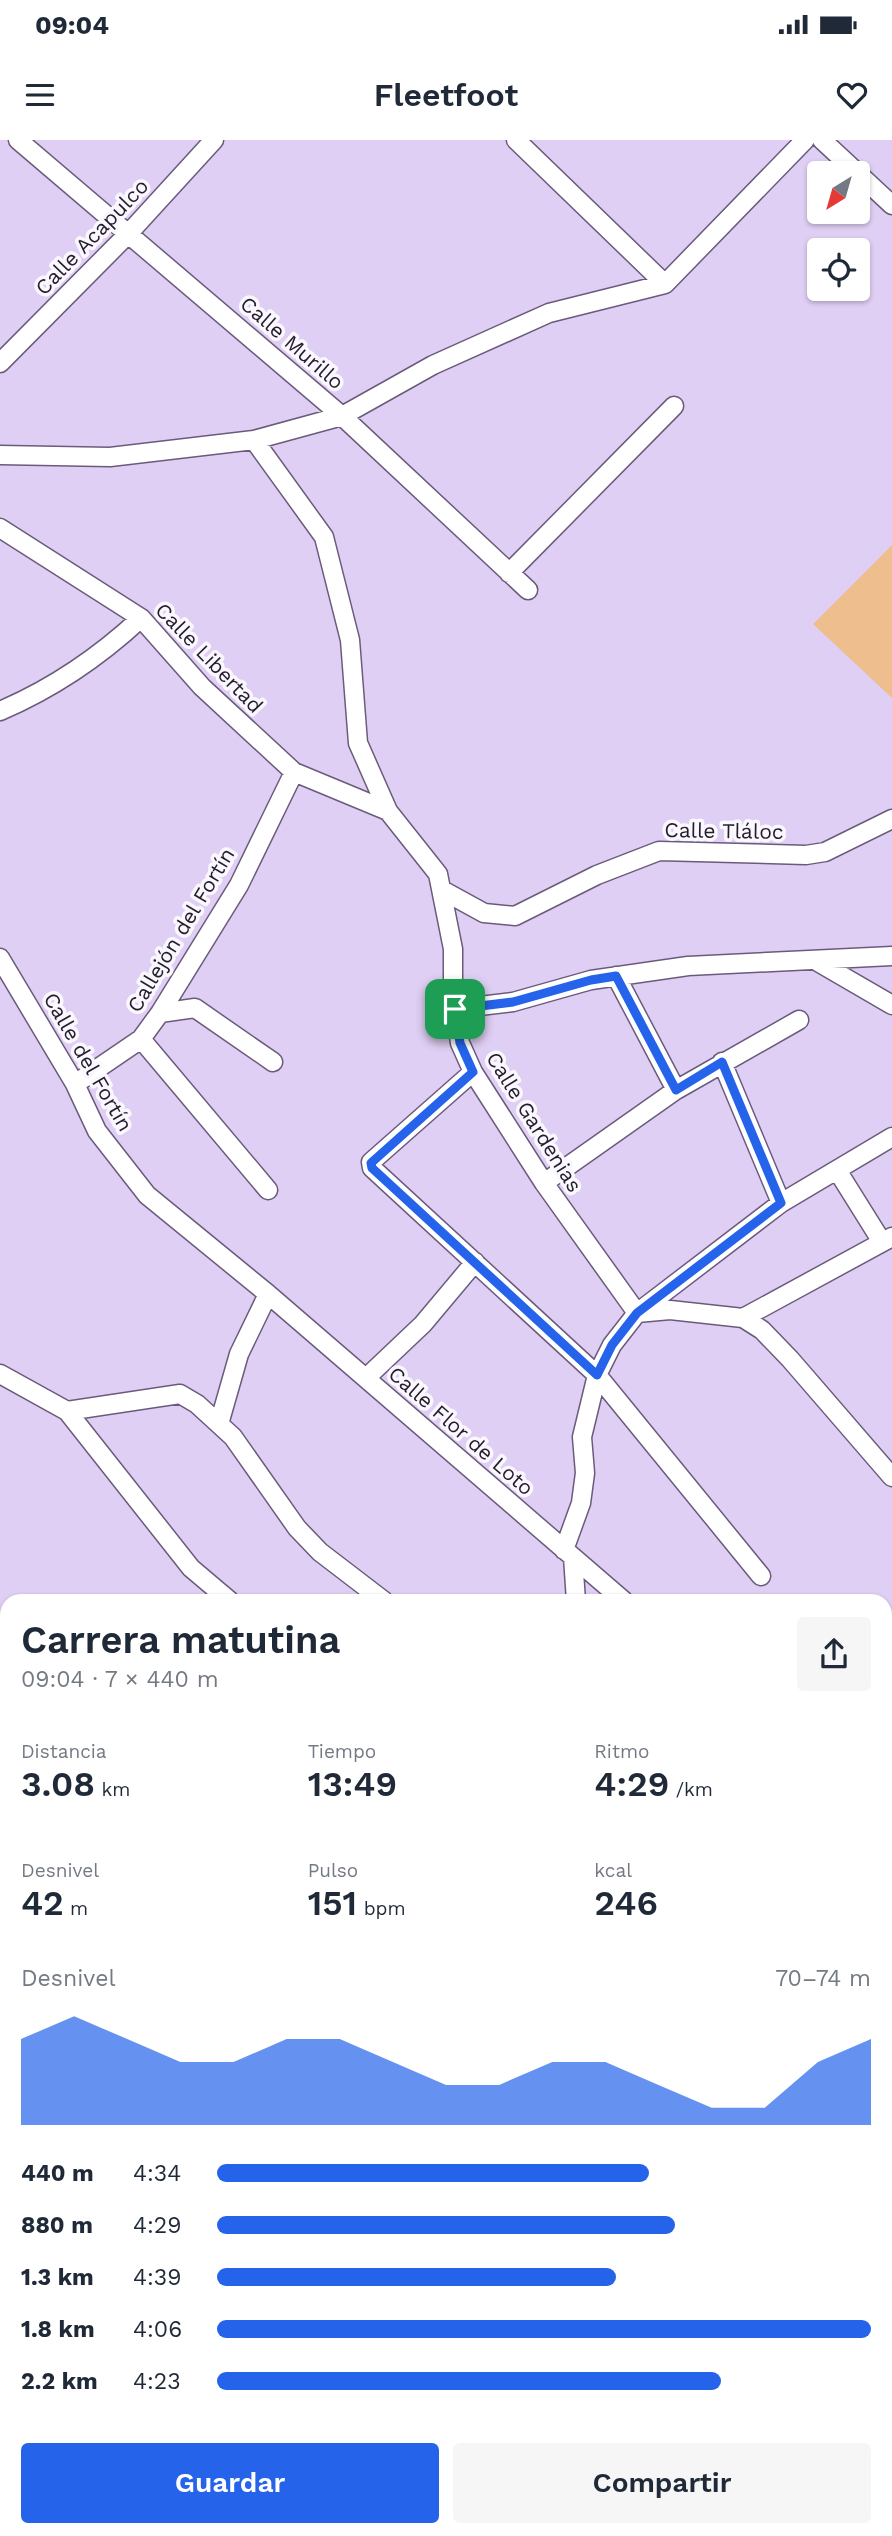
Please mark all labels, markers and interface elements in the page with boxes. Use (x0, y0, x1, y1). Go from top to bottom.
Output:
text: 09:04 (35, 10, 109, 40)
icon: menu (21, 76, 59, 114)
text: Fleetfoot (374, 76, 518, 114)
icon: heart (833, 76, 871, 114)
north arrow (807, 161, 870, 224)
map controls (807, 161, 870, 301)
street label: Calle Acapulco (30, 173, 153, 300)
button: locate (807, 238, 870, 301)
street label: Calle Murillo (236, 291, 349, 394)
street label: Calle Libertad (150, 597, 268, 718)
street label: Calle Tláloc (664, 817, 784, 844)
street label: Callejón del Fortín (122, 843, 240, 1016)
pin (425, 979, 485, 1039)
street label: Calle del Fortín (39, 988, 138, 1136)
icon: arrive (436, 990, 474, 1028)
street label: Calle Gardenias (481, 1047, 588, 1196)
street label: Calle Flor de Loto (384, 1361, 539, 1500)
button: share (797, 1617, 871, 1691)
text: Carrera matutina (21, 1618, 340, 1662)
text: 09:04 · 7 × 440 m (21, 1666, 219, 1693)
text: Distancia (21, 1740, 107, 1763)
text: Tiempo (308, 1740, 376, 1763)
text: Ritmo (594, 1740, 649, 1763)
text: 3.08 (21, 1763, 95, 1805)
text: 13:49 (308, 1763, 397, 1805)
text: 4:29 (594, 1763, 669, 1805)
text: km (95, 1778, 130, 1801)
text: /km (669, 1778, 713, 1801)
text: Desnivel (21, 1859, 99, 1882)
text: Pulso (308, 1859, 358, 1882)
text: kcal (594, 1859, 632, 1882)
text: 42 (21, 1882, 64, 1924)
text: 151 (308, 1882, 357, 1924)
text: 246 (594, 1882, 658, 1924)
text: m (64, 1897, 88, 1920)
text: bpm (357, 1897, 406, 1920)
text: Desnivel (21, 1965, 116, 1992)
text: 70–74 m (775, 1965, 871, 1992)
text: 440 m (21, 2160, 94, 2187)
text: 4:34 (133, 2160, 181, 2187)
text: 880 m (21, 2212, 93, 2239)
text: 4:29 (133, 2212, 181, 2239)
text: 1.3 km (21, 2264, 94, 2291)
text: 4:39 (133, 2264, 181, 2291)
text: 1.8 km (21, 2316, 95, 2343)
text: 4:06 (133, 2316, 182, 2343)
text: 2.2 km (21, 2368, 98, 2395)
text: 4:23 (133, 2368, 181, 2395)
button: Guardar (21, 2443, 439, 2523)
button: Compartir (453, 2443, 871, 2523)

